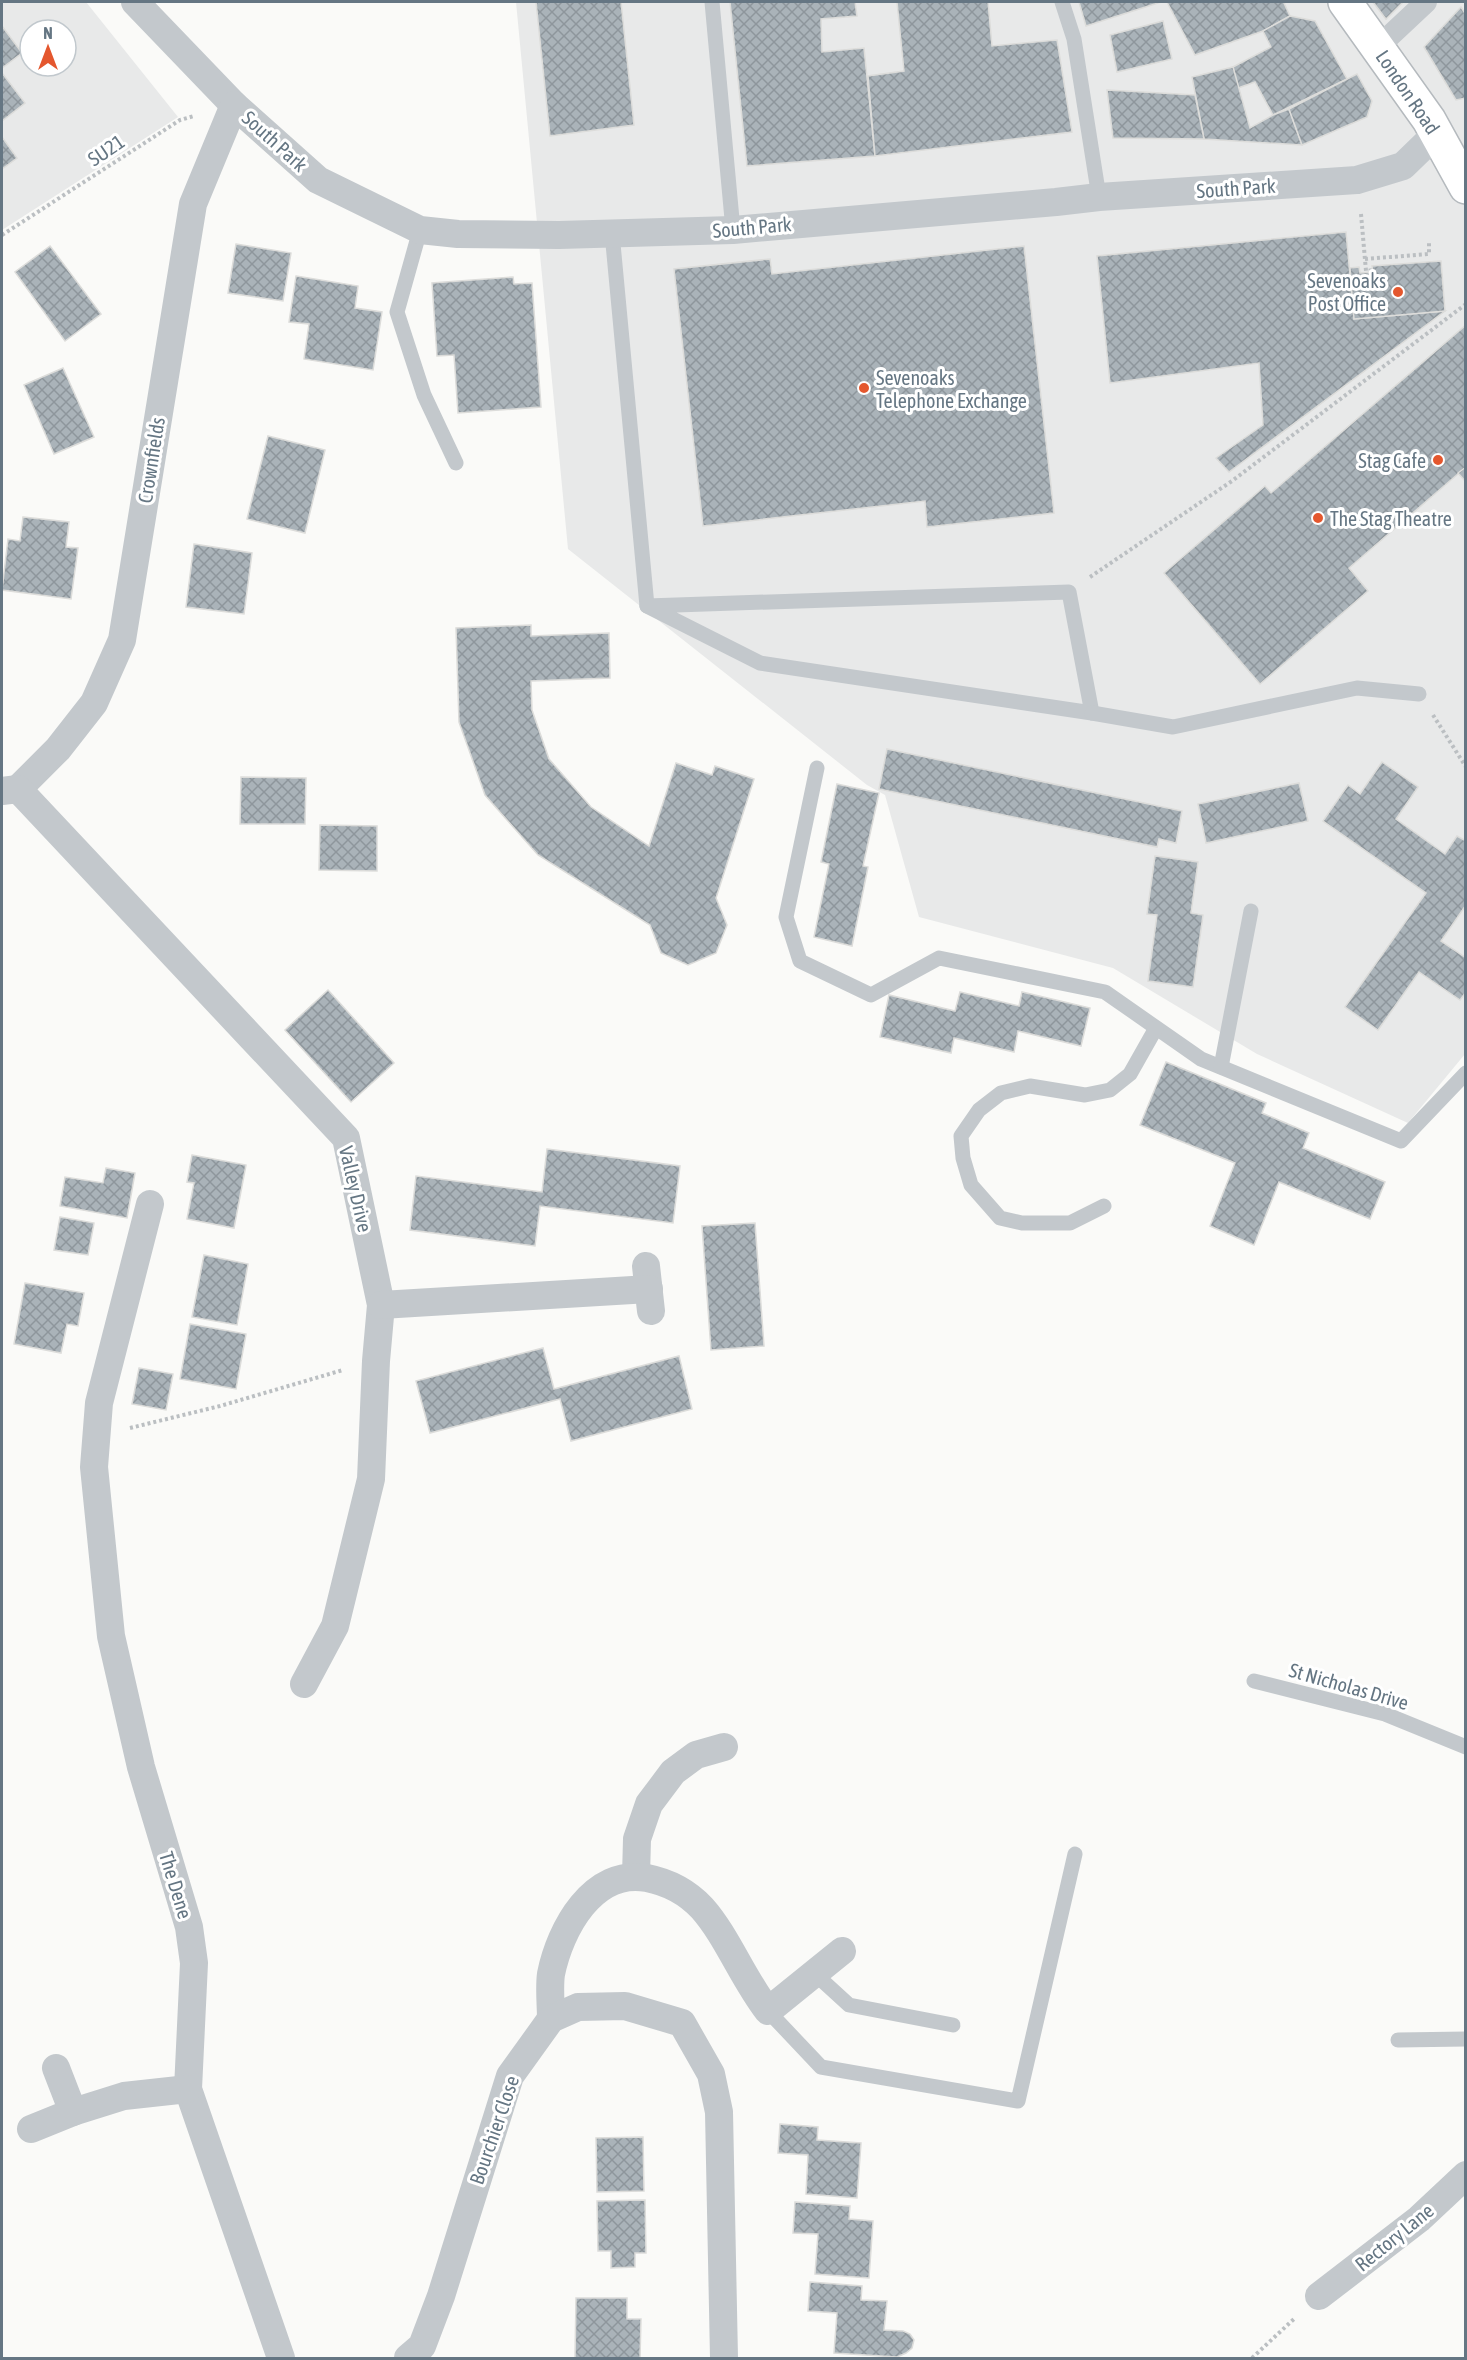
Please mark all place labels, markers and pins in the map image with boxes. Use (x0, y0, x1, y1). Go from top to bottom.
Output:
place label: Sevenoaks Post Office (1307, 269, 1386, 315)
marker: Sevenoaks Post Office (1391, 285, 1405, 299)
place label: Sevenoaks Telephone Exchange (876, 366, 1027, 412)
marker: Sevenoaks Telephone Exchange (857, 381, 871, 395)
place label: Stag Cafe (1358, 449, 1426, 472)
marker: Stag Cafe (1431, 453, 1445, 467)
place label: The Stag Theatre (1330, 507, 1452, 530)
marker: The Stag Theatre (1311, 511, 1325, 525)

